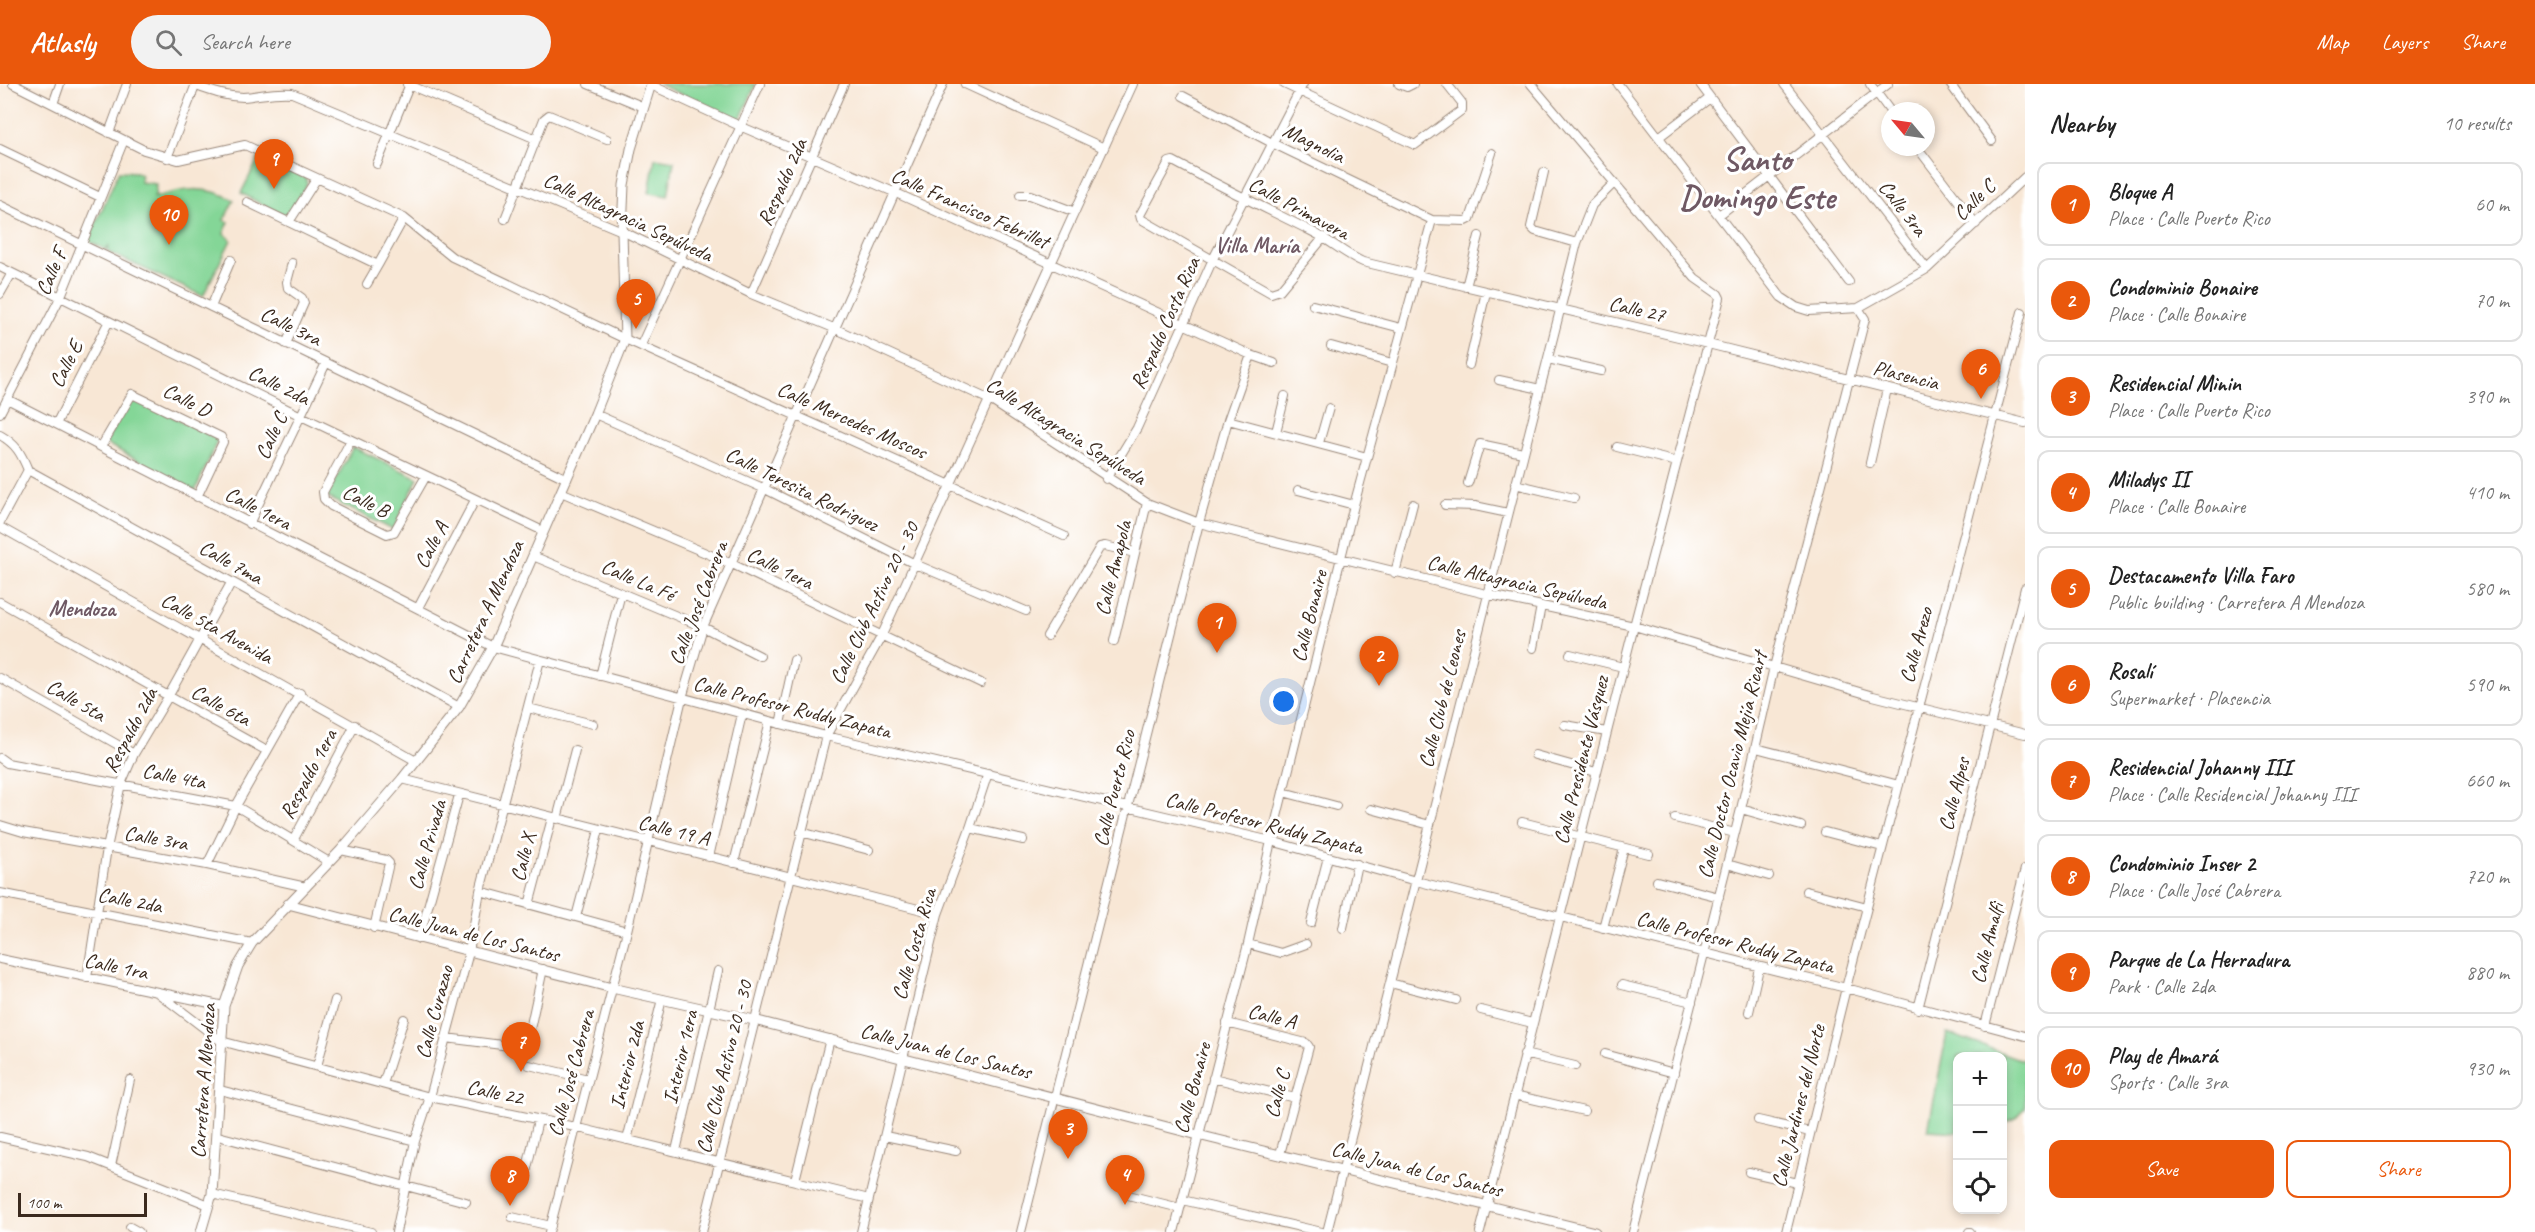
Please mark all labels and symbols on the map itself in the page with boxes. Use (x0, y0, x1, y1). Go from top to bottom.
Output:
north arrow (1881, 102, 1935, 156)
street label: Magnolia (1279, 117, 1351, 170)
street label: Respaldo 2da (751, 133, 813, 230)
district label: Santo Domingo Este (1679, 138, 1838, 218)
pin: 9 (254, 140, 294, 189)
street label: Calle Francisco Febrillet (887, 162, 1056, 256)
street label: Calle Altagracia Sepúlveda (539, 166, 718, 268)
street label: Calle Primavera (1244, 171, 1356, 246)
street label: Calle C (1948, 172, 2002, 226)
street label: Calle 3ra (1873, 175, 1934, 243)
pin: 10 (150, 196, 188, 245)
district label: Villa María (1215, 232, 1301, 260)
street label: Calle F (29, 240, 75, 299)
street label: Respaldo Costa Rica (1124, 251, 1206, 393)
pin: 5 (616, 280, 656, 329)
street label: Calle 27 (1606, 290, 1669, 328)
street label: Calle 3ra (256, 300, 327, 353)
street label: Calle E (43, 334, 90, 392)
pin: 6 (1962, 350, 2000, 399)
street label: Plasencia (1871, 354, 1943, 396)
street label: Calle 2da (244, 359, 316, 412)
street label: Calle Altagracia Sepúlveda (981, 371, 1152, 491)
street label: Calle Mercedes Moscos (773, 375, 932, 465)
street label: Calle D (159, 377, 217, 424)
street label: Calle C (249, 406, 294, 463)
street label: Calle Teresita Rodriguez (721, 441, 884, 538)
street label: Calle B (338, 478, 396, 525)
street label: Calle 1era (221, 480, 297, 536)
street label: Calle A (408, 516, 455, 573)
street label: Calle Club Activo 20 - 30 (824, 516, 925, 688)
street label: Calle Amapola (1089, 517, 1138, 618)
street label: Calle 7ma (195, 534, 269, 591)
street label: Carretera A Mendoza (440, 535, 530, 688)
street label: Calle José Cabrera (663, 536, 734, 668)
street label: Calle 1era (743, 541, 819, 596)
street label: Calle Altagracia Sepúlveda (1425, 549, 1611, 616)
street label: Calle La Fé (597, 553, 682, 608)
street label: Calle Bonaire (1285, 567, 1333, 664)
street label: Calle 5ta Avenida (157, 587, 279, 670)
district label: Mendoza (49, 595, 117, 623)
street label: Calle Arezo (1893, 603, 1939, 686)
pin: 1 (1198, 604, 1236, 653)
street label: Calle Club de Leones (1412, 626, 1472, 770)
pin: 2 (1360, 636, 1398, 686)
street label: Calle Doctor Ocavio Mejía Ricart (1691, 646, 1774, 881)
street label: Calle Profesor Ruddy Zapata (691, 670, 896, 745)
street label: Calle Presidente Vásquez (1548, 672, 1615, 847)
street label: Calle 5ta (42, 673, 112, 728)
street label: Calle 6ta (187, 678, 257, 733)
street label: Respaldo 2da (97, 681, 164, 777)
your location (1269, 687, 1298, 716)
street label: Respaldo 1era (274, 723, 343, 823)
street label: Calle Puerto Rico (1087, 726, 1141, 849)
street label: Calle Alpes (1932, 753, 1976, 833)
street label: Calle 4ta (140, 757, 210, 795)
street label: Calle Profesor Ruddy Zapata (1163, 786, 1368, 861)
street label: Calle Privada (402, 796, 453, 893)
street label: Calle 19 A (636, 809, 714, 852)
street label: Calle 3ra (122, 820, 192, 857)
street label: Calle X (504, 828, 542, 884)
street label: Calle 2da (96, 881, 166, 919)
street label: Calle Costa Rica (886, 883, 943, 1003)
street label: Calle Amalfi (1964, 898, 2010, 986)
street label: Calle Juan de Los Santos (386, 900, 564, 968)
street label: Calle Profesor Ruddy Zapata (1634, 905, 1839, 980)
street label: Calle 1ra (82, 947, 152, 986)
street label: Calle Curazao (409, 961, 459, 1061)
street label: Calle Club Activo 20 - 30 (690, 976, 758, 1156)
street label: Calle A (1245, 998, 1300, 1035)
street label: Carretera A Mendoza (185, 1001, 222, 1159)
street label: Calle José Cabrera (542, 1005, 601, 1139)
street label: Interior 1era (657, 1006, 704, 1106)
street label: Interior 2da (604, 1017, 651, 1112)
street label: Calle Juan de Los Santos (858, 1017, 1036, 1085)
street label: Calle Jardines del Norte (1765, 1021, 1831, 1190)
pin: 7 (502, 1022, 540, 1072)
street label: Calle Bonaire (1167, 1038, 1217, 1136)
street label: Calle C (1258, 1065, 1297, 1121)
street label: Calle 22 (464, 1073, 527, 1111)
pin: 3 (1048, 1110, 1088, 1159)
street label: Calle Juan de Los Santos (1329, 1135, 1507, 1203)
pin: 8 (490, 1156, 530, 1206)
pin: 4 (1106, 1156, 1144, 1205)
scale bar (18, 1190, 147, 1218)

